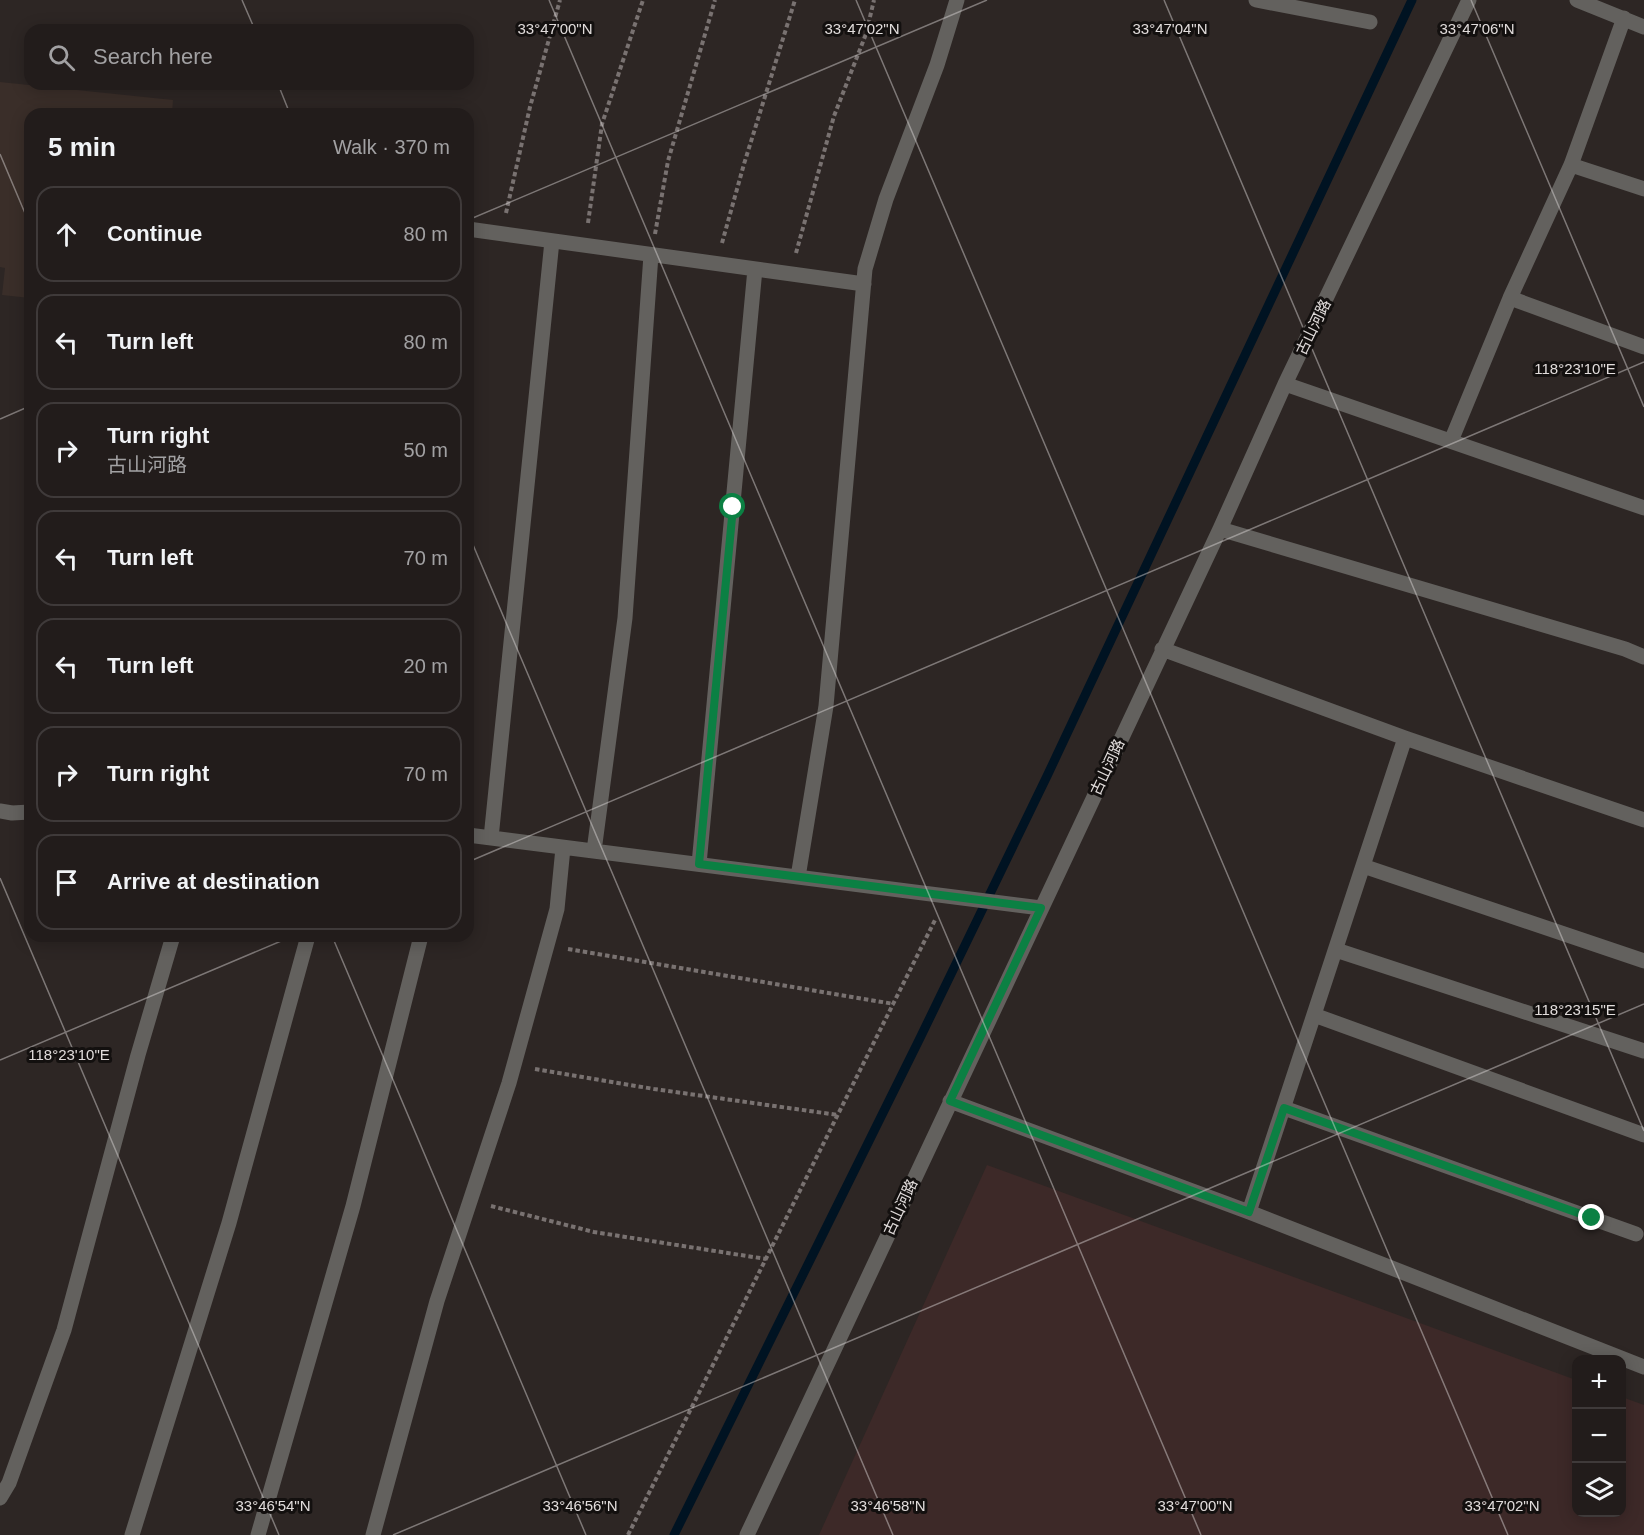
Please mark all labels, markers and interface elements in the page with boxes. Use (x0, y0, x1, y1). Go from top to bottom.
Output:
text: 33°47'00"N (517, 20, 593, 37)
text: 33°47'02"N (824, 20, 900, 37)
text: 33°47'04"N (1132, 20, 1208, 37)
text: 33°47'06"N (1439, 20, 1515, 37)
search box (24, 24, 474, 90)
icon: search (45, 41, 78, 74)
text: Search here (93, 44, 213, 69)
text: 5 min (48, 132, 116, 162)
text: Walk · 370 m (333, 136, 450, 158)
icon: ahead (50, 218, 83, 251)
text: Continue (107, 221, 202, 246)
text: 80 m (404, 223, 448, 245)
street label: 古山河路 (1292, 296, 1334, 358)
icon: left (50, 326, 83, 359)
text: Turn left (107, 329, 193, 354)
text: 80 m (404, 331, 448, 353)
text: 118°23'10"E (1534, 360, 1616, 377)
text: Turn right (107, 423, 209, 448)
icon: right (50, 434, 83, 467)
text: 50 m (404, 439, 448, 461)
text: 古山河路 (107, 454, 187, 476)
route start (719, 493, 745, 519)
icon: left (50, 542, 83, 575)
text: Turn left (107, 545, 193, 570)
text: 70 m (404, 547, 448, 569)
icon: left (50, 650, 83, 683)
text: Turn left (107, 653, 193, 678)
text: 20 m (404, 655, 448, 677)
street label: 古山河路 (1087, 736, 1127, 798)
icon: right (50, 758, 83, 791)
text: Turn right (107, 761, 209, 786)
text: 70 m (404, 763, 448, 785)
icon: arrive (50, 866, 83, 899)
text: Arrive at destination (107, 869, 320, 894)
text: 118°23'15"E (1534, 1001, 1616, 1018)
text: 118°23'10"E (28, 1046, 110, 1063)
street label: 古山河路 (880, 1176, 920, 1238)
route end (1578, 1204, 1604, 1230)
map controls (1572, 1355, 1626, 1517)
button: + (1572, 1355, 1626, 1409)
button: − (1572, 1409, 1626, 1463)
button: layers (1572, 1463, 1626, 1517)
text: 33°46'54"N (235, 1497, 311, 1514)
text: 33°46'56"N (542, 1497, 618, 1514)
text: 33°46'58"N (850, 1497, 926, 1514)
text: 33°47'00"N (1157, 1497, 1233, 1514)
text: 33°47'02"N (1464, 1497, 1540, 1514)

